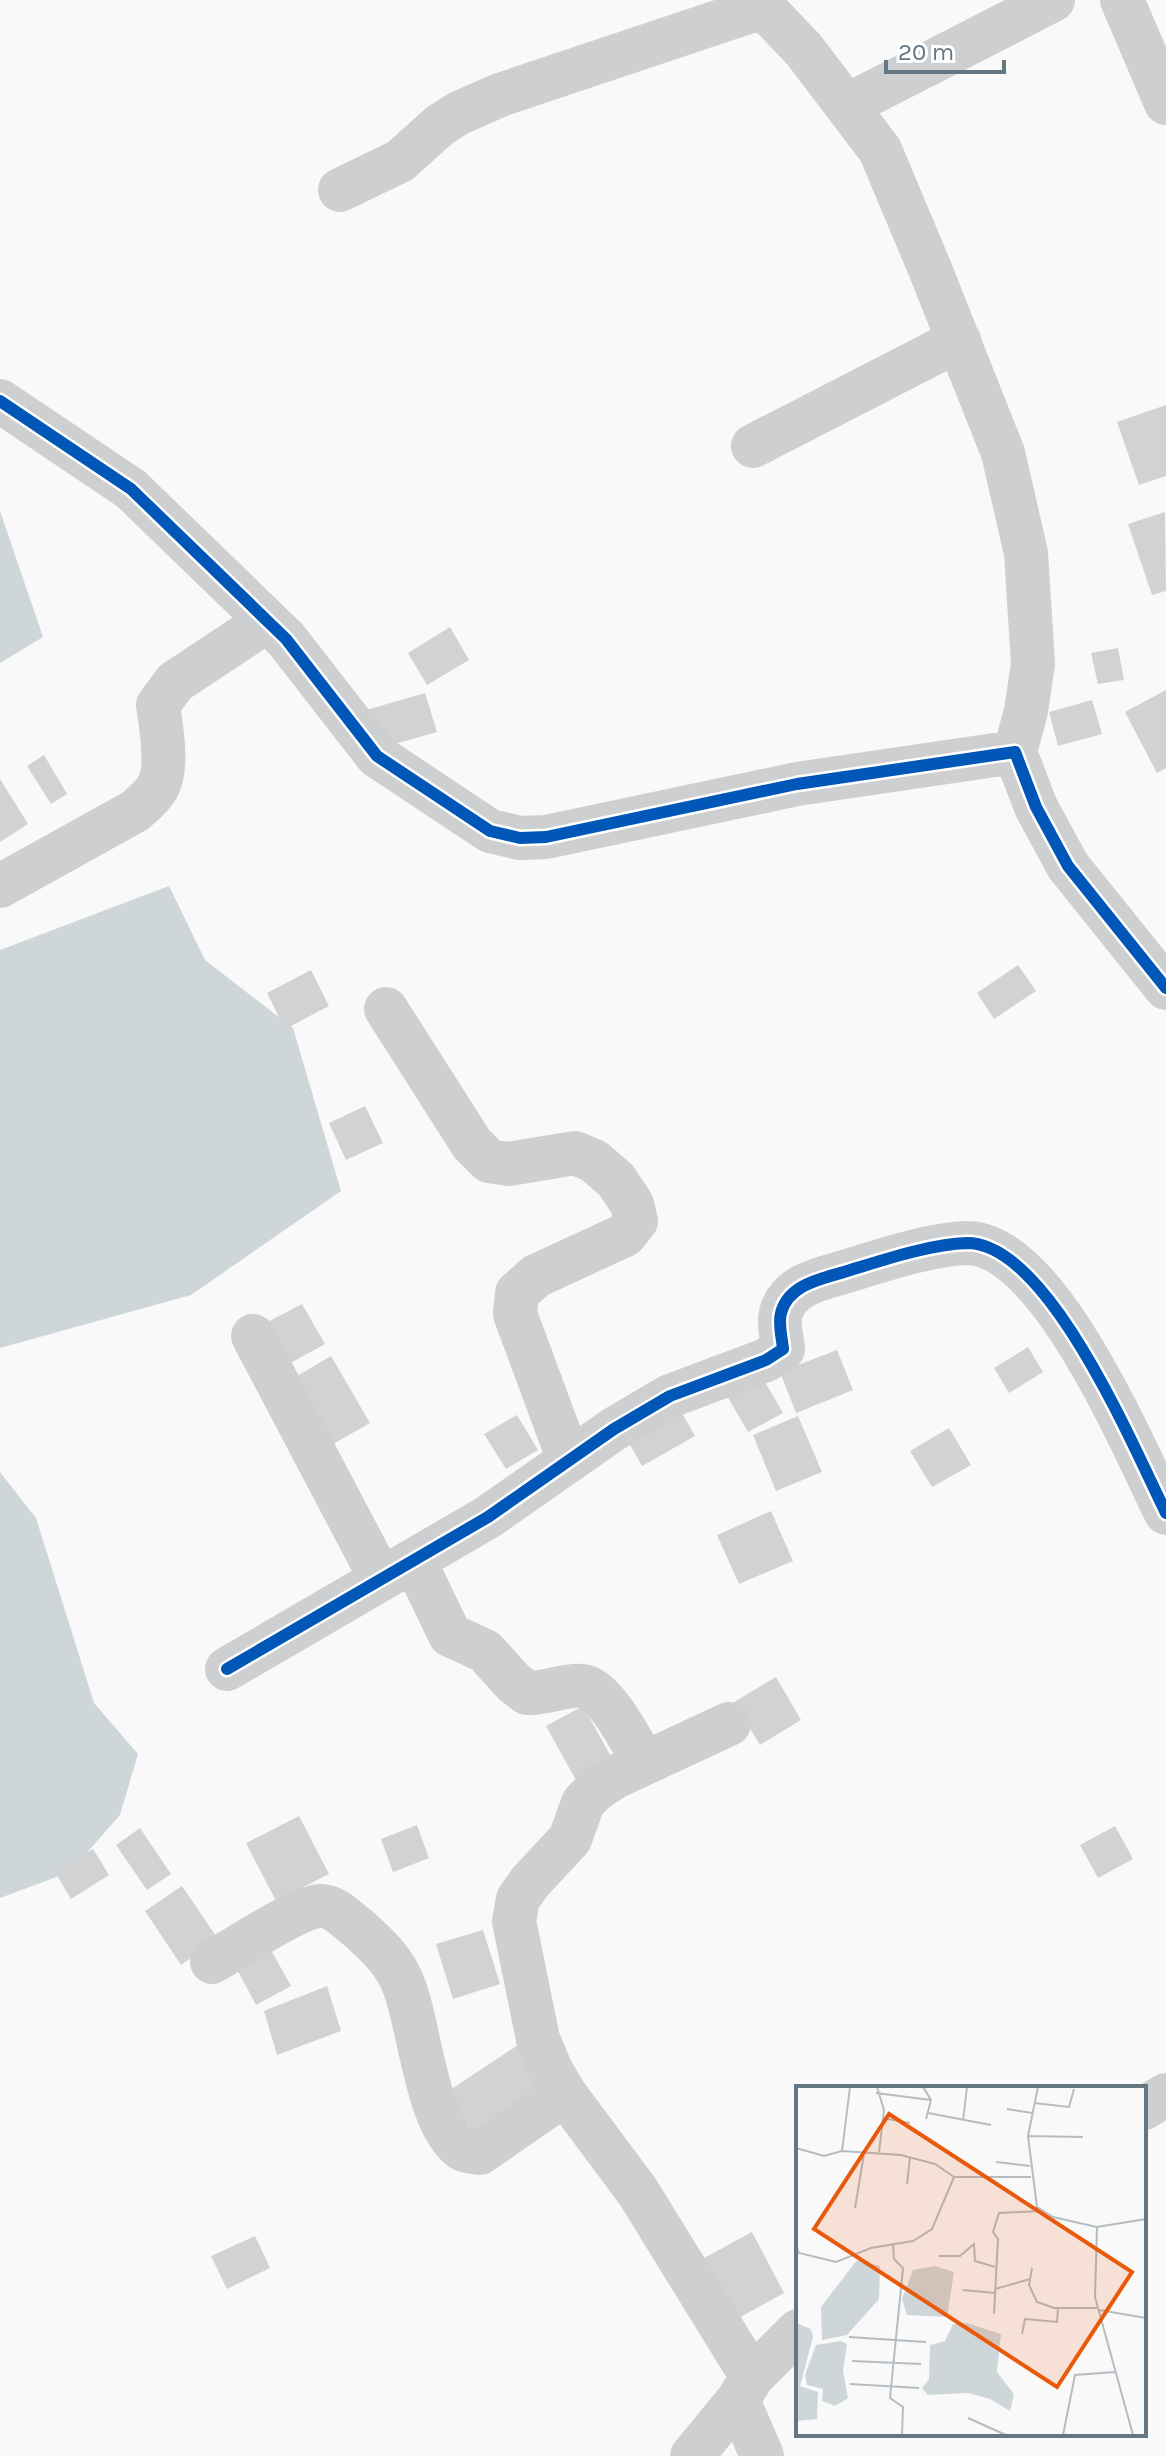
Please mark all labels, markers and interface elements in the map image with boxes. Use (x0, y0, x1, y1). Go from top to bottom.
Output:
scale bar (886, 24, 1004, 74)
text: 20 m (898, 38, 954, 66)
inset map (796, 2086, 1146, 2436)

